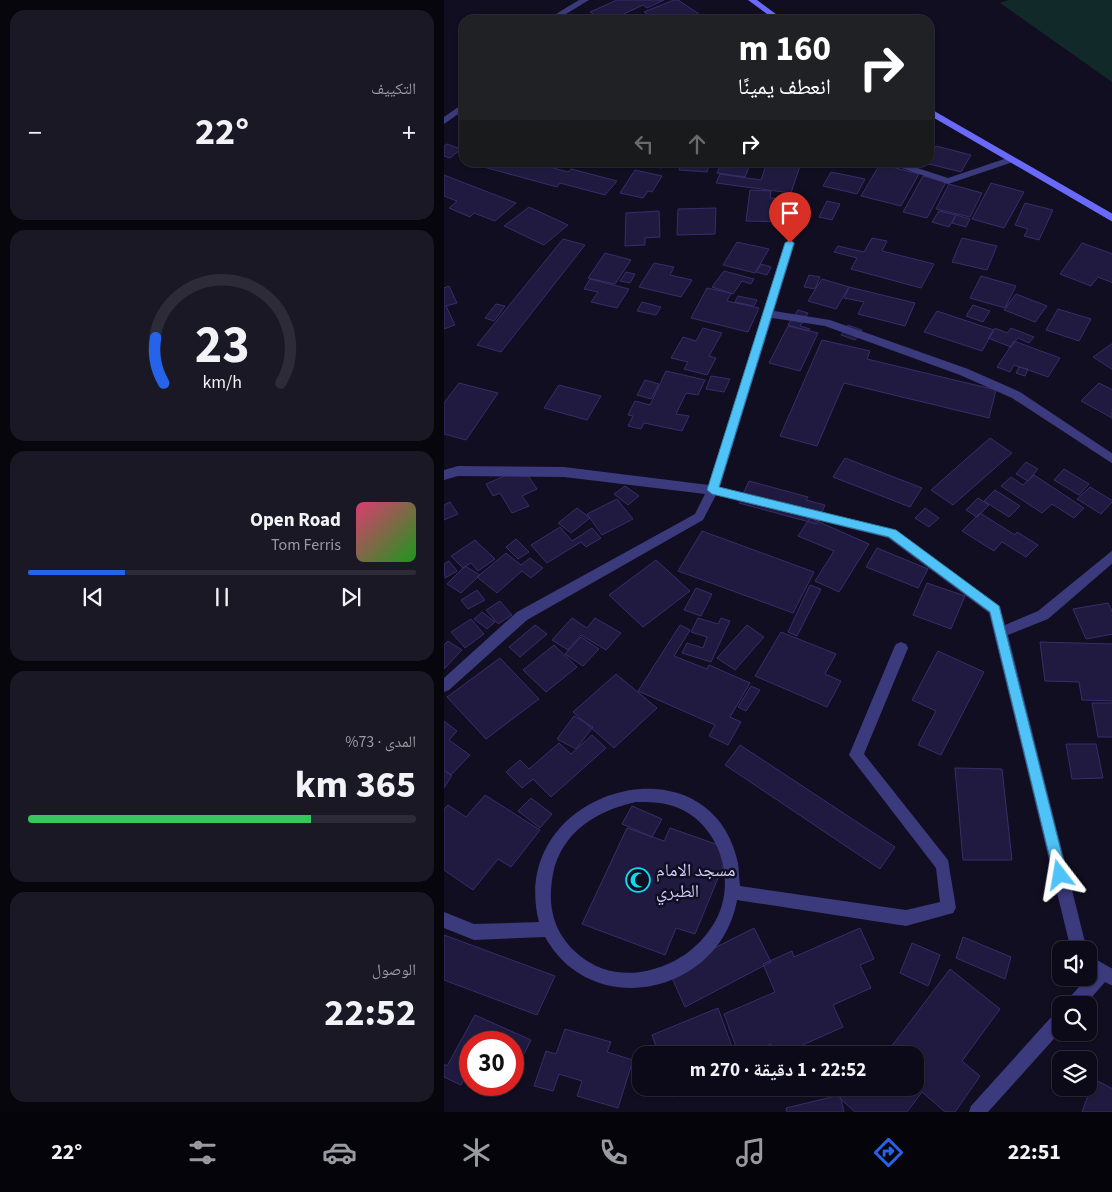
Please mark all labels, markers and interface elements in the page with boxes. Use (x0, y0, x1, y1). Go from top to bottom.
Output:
text: 160 m (739, 24, 831, 74)
icon: right (849, 35, 914, 100)
text: انعطف يمينًا (738, 71, 831, 103)
text: التكييف (371, 78, 416, 100)
text: 22° (195, 105, 249, 159)
text: − (28, 113, 42, 153)
text: + (402, 113, 416, 153)
icon: left (630, 130, 658, 158)
icon: ahead (683, 130, 711, 158)
icon: right (736, 130, 764, 158)
pin (769, 192, 811, 243)
icon: arrive (776, 199, 804, 227)
text: 23 (195, 309, 249, 383)
text: km/h (202, 370, 242, 395)
text: Open Road (250, 507, 341, 534)
text: Tom Ferris (271, 534, 341, 556)
icon: previous (79, 583, 107, 611)
icon: pause (208, 583, 236, 611)
icon: next (337, 583, 365, 611)
text: المدى · 73% (345, 731, 416, 753)
text: 365 km (295, 758, 416, 812)
position arrow (1033, 848, 1085, 900)
place label: مسجد الامام الطبري (656, 858, 735, 906)
mosque icon: مسجد الامام الطبري (625, 867, 651, 893)
map controls (1052, 941, 1097, 1096)
button: sound (1052, 941, 1097, 986)
text: الوصول (372, 959, 416, 981)
text: 22:52 (324, 986, 416, 1040)
button: search (1052, 996, 1097, 1041)
speed limit sign: 30 (459, 1031, 524, 1096)
button: layers (1052, 1051, 1097, 1096)
text: 22:52 · 1 دقيقة · 270 m (690, 1057, 866, 1084)
icon: filters (185, 1135, 220, 1170)
icon: car (322, 1135, 357, 1170)
icon: climate (459, 1135, 494, 1170)
icon: phone (596, 1135, 631, 1170)
icon: music (733, 1135, 768, 1170)
icon: directions (871, 1135, 906, 1170)
text: 22° (51, 1136, 82, 1168)
text: 22:51 (1008, 1136, 1061, 1168)

